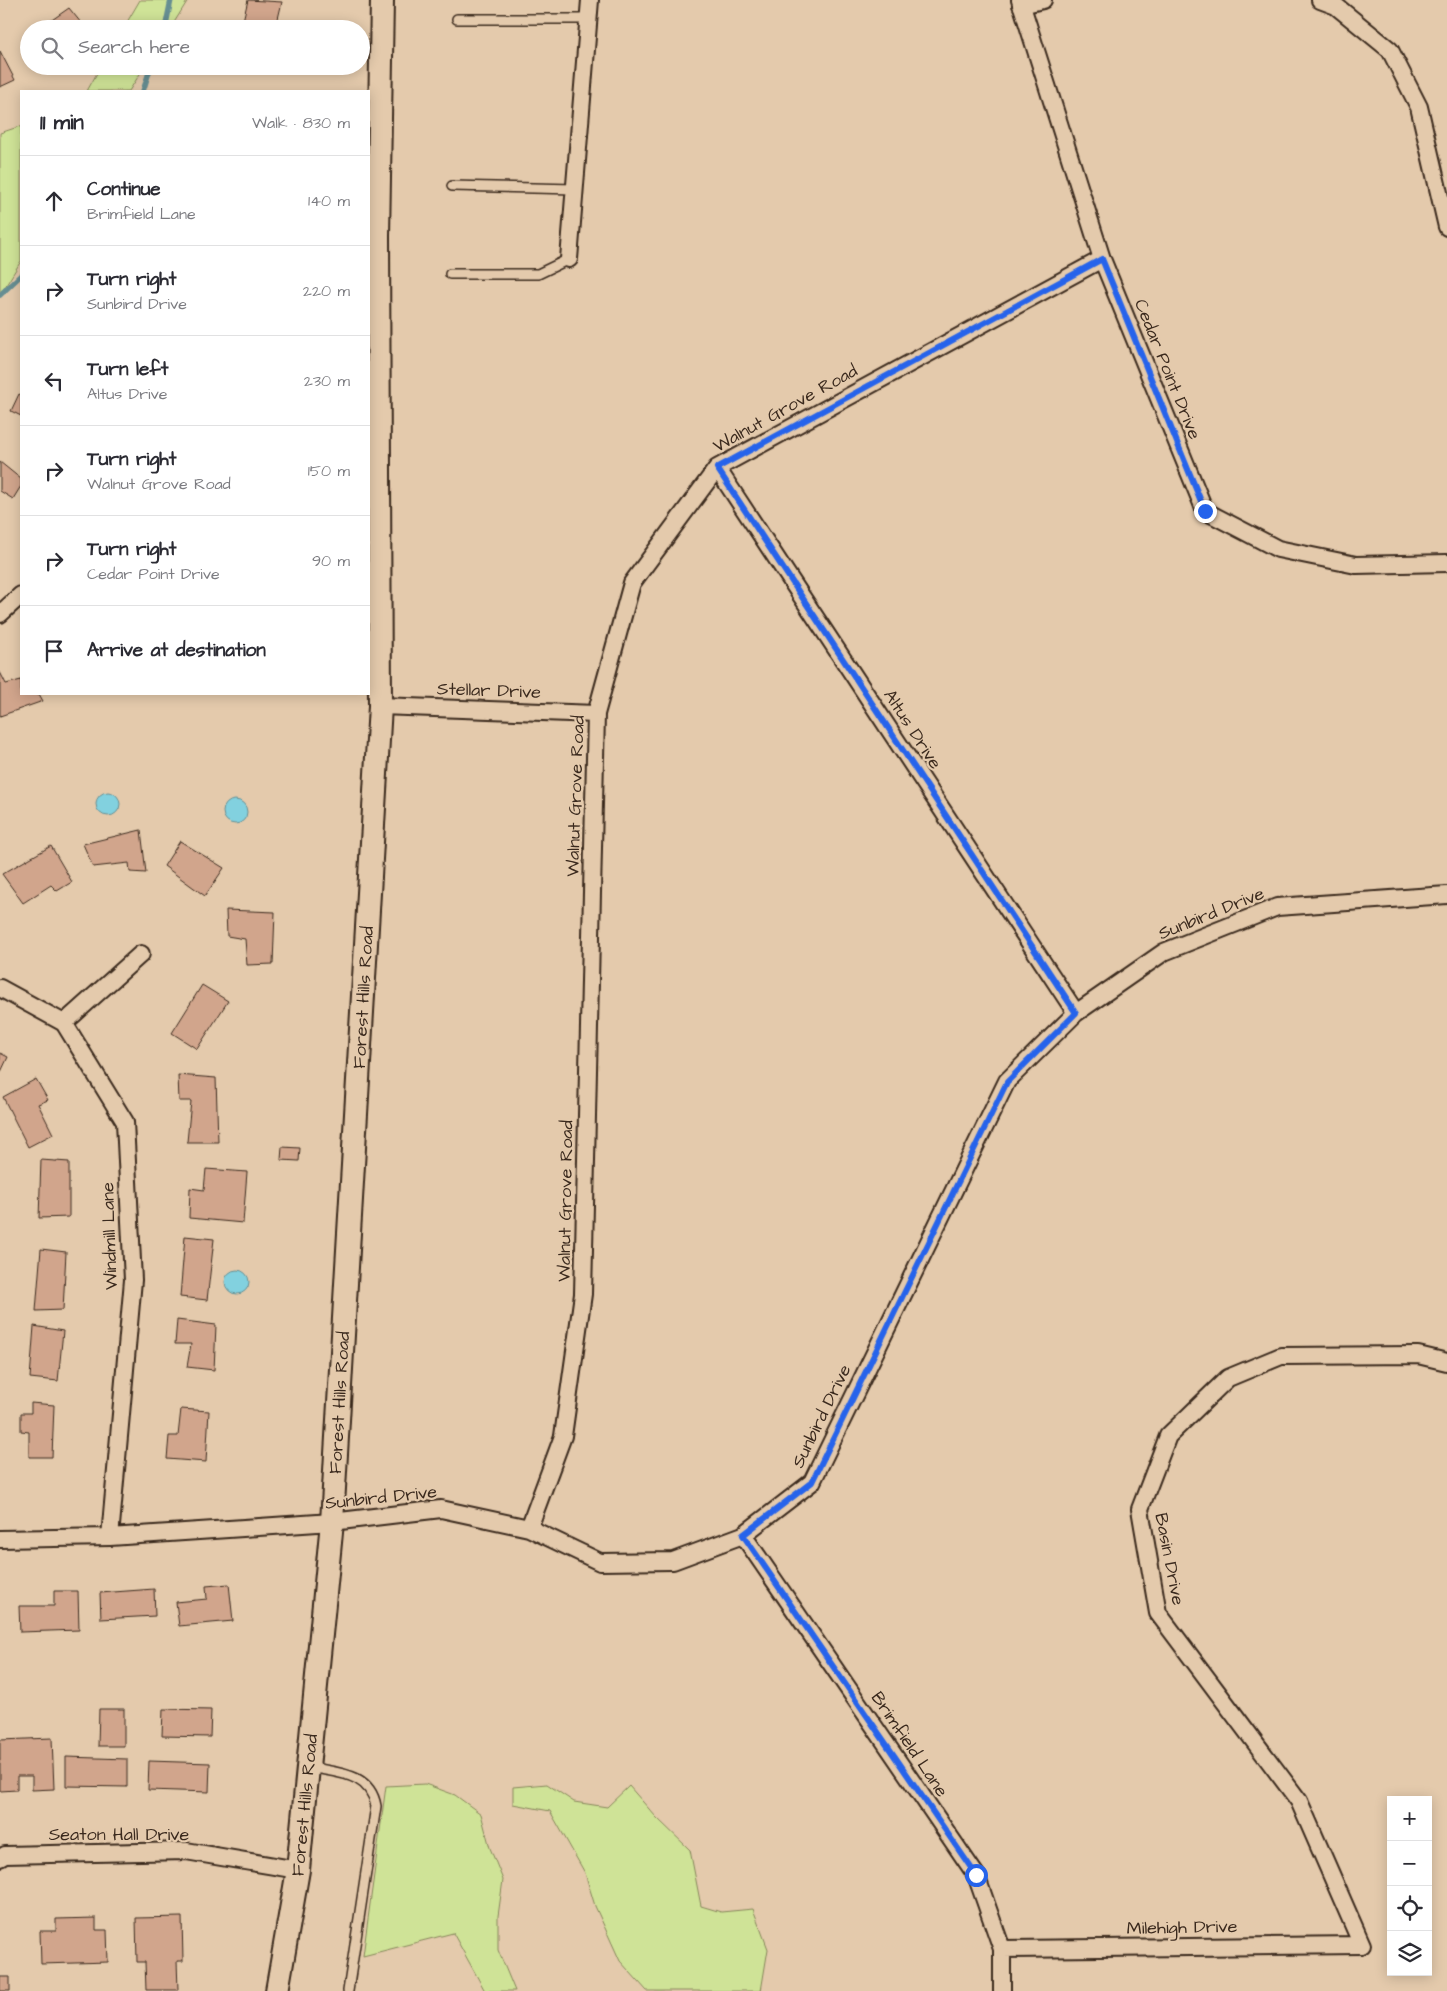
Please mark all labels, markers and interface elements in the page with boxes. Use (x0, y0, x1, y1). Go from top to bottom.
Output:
search box (20, 20, 370, 75)
icon: search (38, 34, 66, 62)
text: Search here (78, 34, 190, 61)
text: 11 min (40, 108, 84, 137)
text: Walk · 830 m (252, 112, 350, 134)
text: Continue (87, 176, 161, 203)
icon: ahead (40, 187, 68, 215)
text: 140 m (308, 190, 350, 212)
text: Brimfield Lane (87, 203, 196, 225)
text: Turn right (87, 266, 176, 293)
icon: right (40, 277, 68, 305)
text: 220 m (303, 280, 350, 302)
text: Sunbird Drive (87, 293, 187, 315)
street label: Cedar Point Drive (1128, 295, 1207, 443)
text: Turn left (87, 356, 168, 383)
street label: Walnut Grove Road (708, 358, 862, 459)
icon: left (40, 367, 68, 395)
text: 230 m (304, 370, 350, 392)
text: Altus Drive (87, 383, 167, 405)
text: Turn right (87, 446, 176, 473)
icon: right (40, 457, 68, 485)
text: 150 m (308, 460, 350, 482)
text: Walnut Grove Road (87, 473, 231, 495)
route end (1194, 500, 1217, 523)
text: Turn right (87, 536, 176, 563)
icon: right (40, 547, 68, 575)
text: 90 m (312, 550, 350, 572)
text: Cedar Point Drive (87, 563, 220, 585)
icon: arrive (40, 637, 68, 665)
text: Arrive at destination (87, 637, 266, 664)
street label: Stellar Drive (437, 676, 542, 705)
street label: Altus Drive (877, 685, 948, 774)
street label: Walnut Grove Road (560, 715, 591, 877)
street label: Sunbird Drive (1154, 881, 1268, 946)
street label: Forest Hills Road (347, 925, 380, 1069)
street label: Walnut Grove Road (552, 1120, 579, 1282)
street label: Windmill Lane (95, 1181, 124, 1290)
street label: Forest Hills Road (323, 1331, 356, 1475)
street label: Sunbird Drive (786, 1360, 857, 1472)
street label: Sunbird Drive (324, 1479, 438, 1516)
street label: Basin Drive (1148, 1511, 1191, 1608)
street label: Brimfield Lane (865, 1687, 954, 1802)
street label: Forest Hills Road (285, 1733, 324, 1877)
map controls (1387, 1796, 1432, 1976)
button: + (1387, 1796, 1432, 1841)
street label: Seaton Hall Drive (49, 1822, 189, 1847)
button: − (1387, 1841, 1432, 1886)
route start (965, 1864, 988, 1887)
button: locate (1387, 1886, 1432, 1931)
street label: Milehigh Drive (1126, 1914, 1238, 1942)
button: layers (1387, 1931, 1432, 1976)

